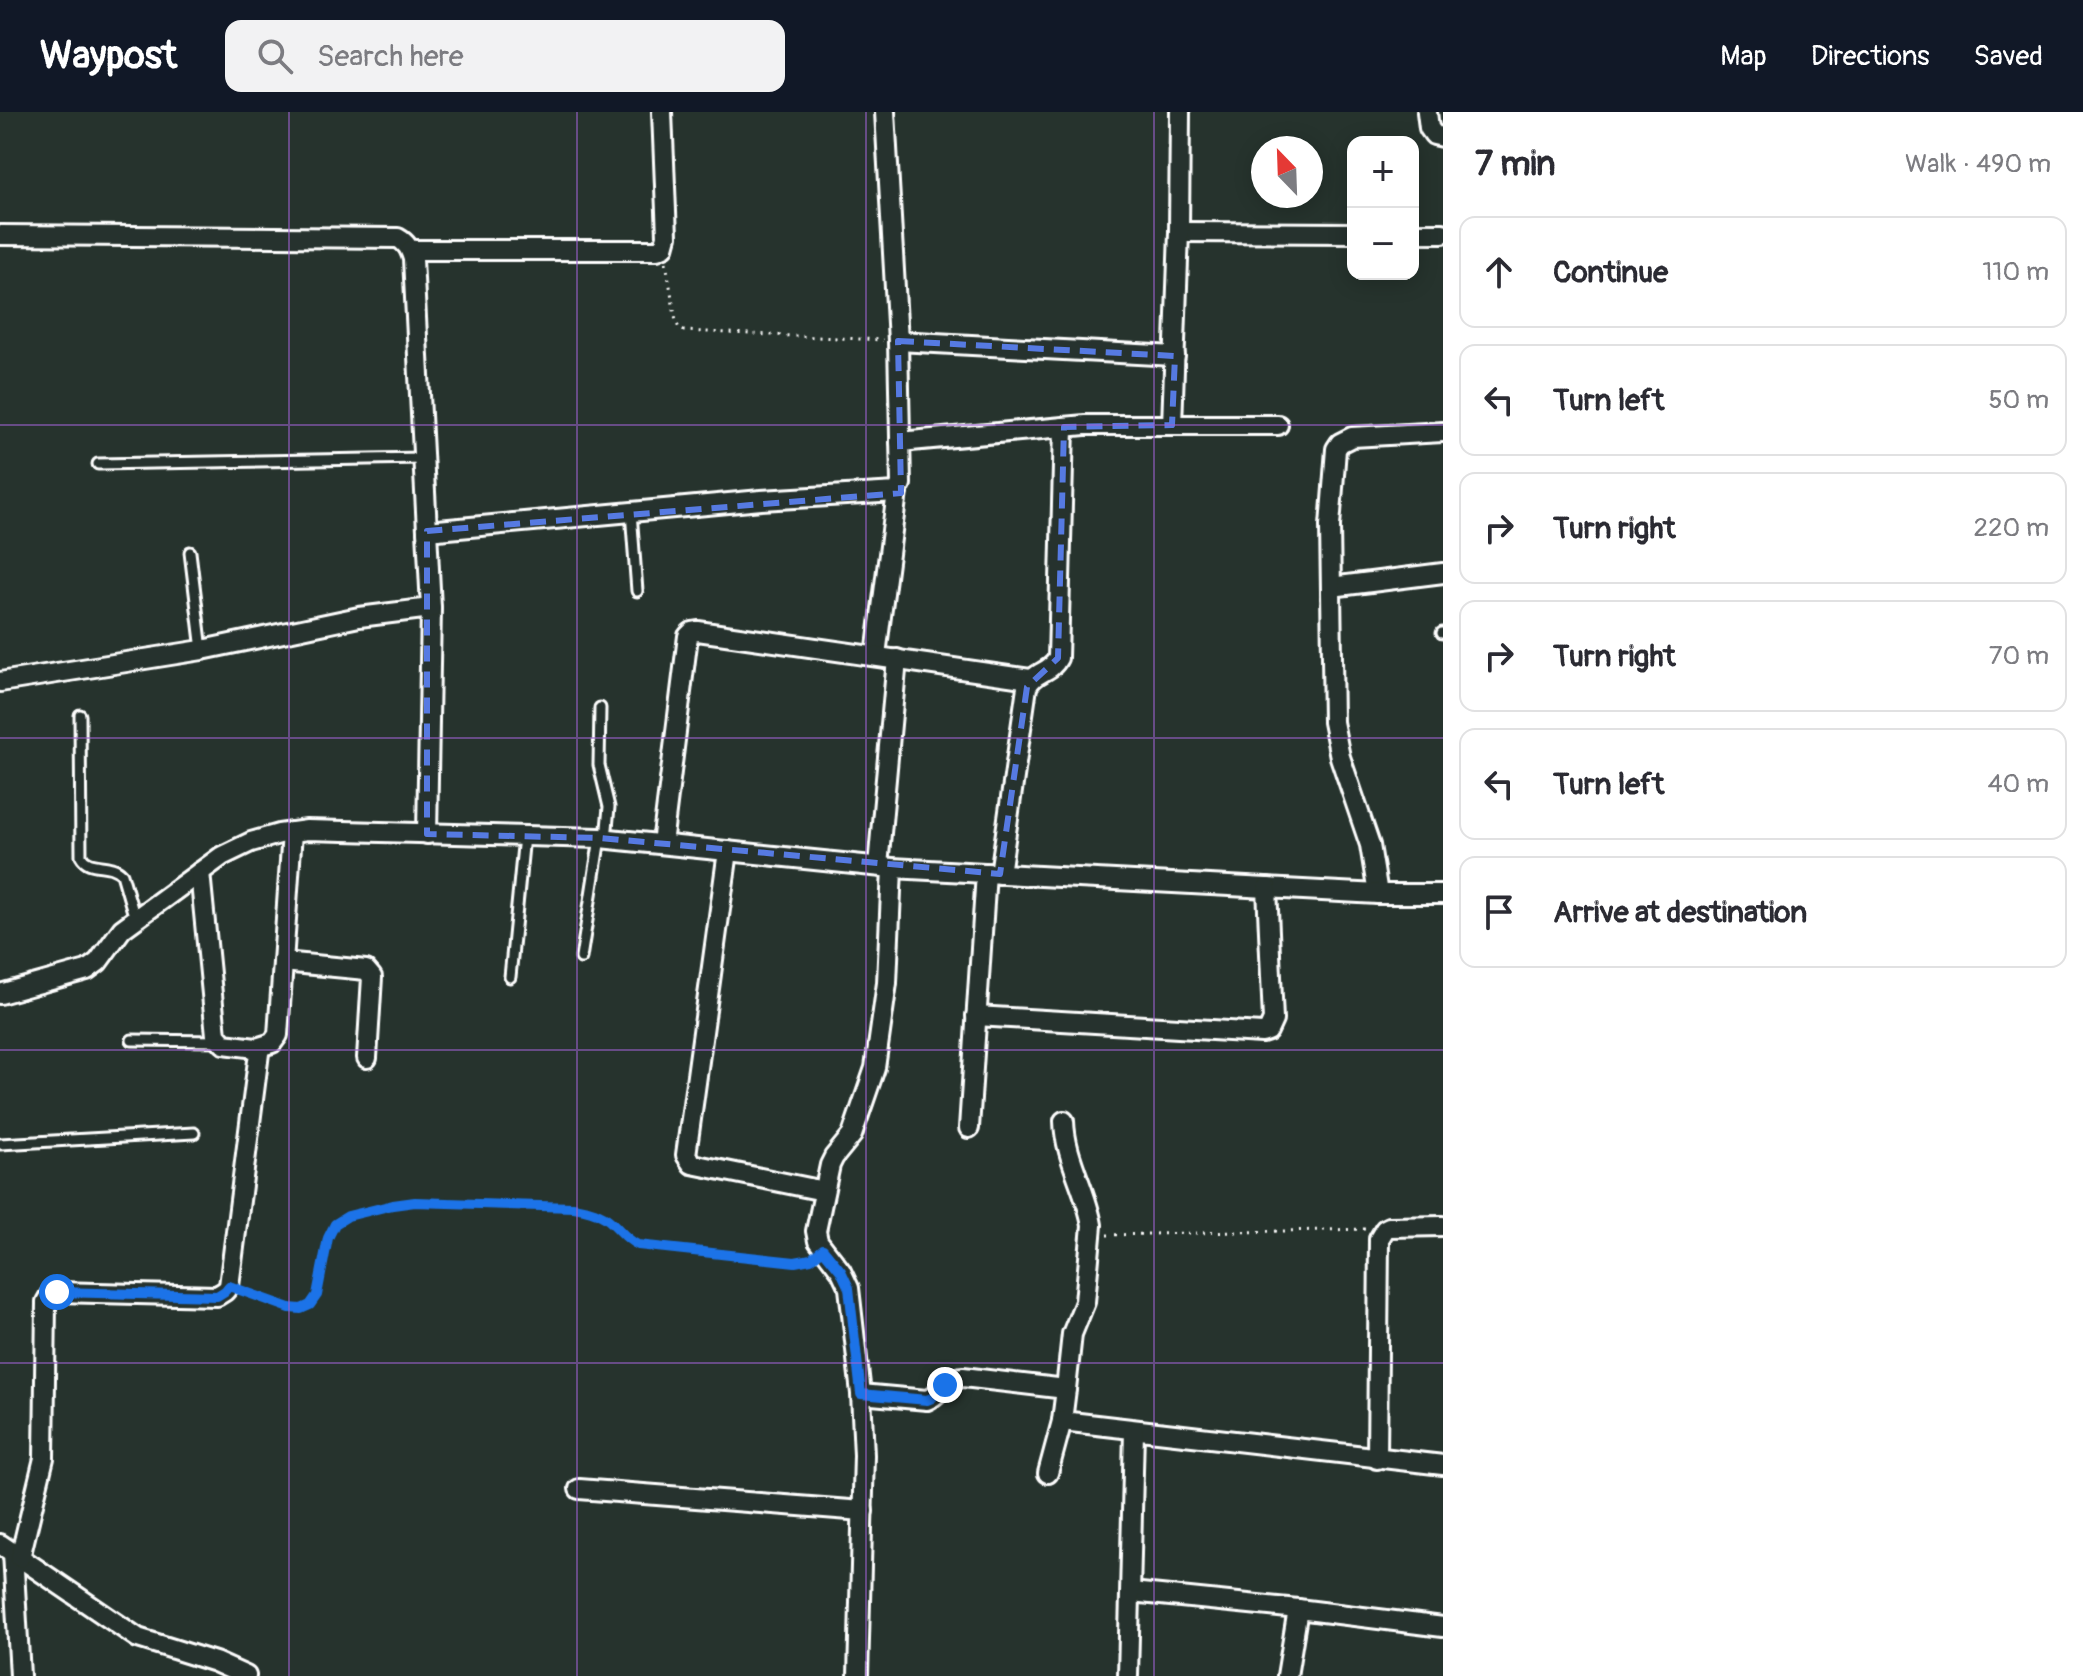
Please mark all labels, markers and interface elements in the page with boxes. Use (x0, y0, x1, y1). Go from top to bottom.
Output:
search box (225, 20, 785, 92)
text: Waypost (40, 32, 177, 80)
icon: search (253, 34, 297, 78)
text: Search here (317, 38, 464, 75)
text: Map (1720, 39, 1767, 74)
text: Directions (1811, 39, 1930, 74)
text: Saved (1974, 39, 2043, 74)
north arrow (1251, 136, 1323, 208)
map controls (1347, 136, 1419, 280)
button: + (1347, 136, 1419, 208)
text: 7 min (1475, 143, 1556, 186)
text: Walk · 490 m (1905, 148, 2051, 180)
button: − (1347, 208, 1419, 280)
icon: ahead (1477, 250, 1521, 294)
text: Continue (1553, 254, 1668, 291)
text: 110 m (1982, 256, 2049, 288)
icon: left (1477, 378, 1521, 422)
text: Turn left (1553, 382, 1664, 419)
text: 50 m (1988, 384, 2049, 416)
icon: right (1477, 506, 1521, 550)
text: Turn right (1553, 510, 1676, 547)
text: 220 m (1973, 512, 2049, 544)
icon: right (1477, 634, 1521, 678)
text: Turn right (1553, 638, 1676, 675)
text: 70 m (1989, 640, 2049, 672)
icon: left (1477, 762, 1521, 806)
text: Turn left (1553, 766, 1664, 803)
text: 40 m (1987, 768, 2049, 800)
icon: arrive (1477, 890, 1521, 934)
text: Arrive at destination (1553, 894, 1807, 931)
route start (39, 1274, 75, 1310)
route end (927, 1367, 963, 1403)

